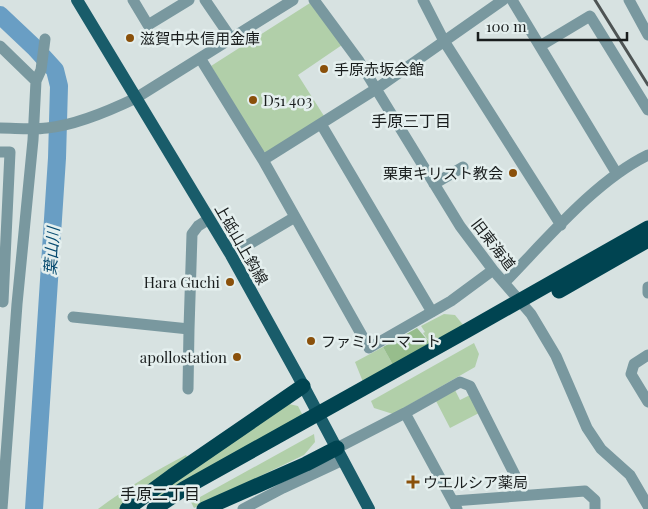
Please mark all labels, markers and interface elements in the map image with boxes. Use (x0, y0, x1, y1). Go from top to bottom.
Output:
scale bar (478, 10, 627, 42)
text: 100 m (486, 16, 527, 36)
place label: 滋賀中央信用金庫 (140, 28, 260, 48)
marker: 滋賀中央信用金庫 (124, 32, 136, 44)
place label: 手原赤坂会館 (334, 59, 424, 79)
marker: 手原赤坂会館 (318, 63, 330, 75)
place label: D51 403 (263, 90, 312, 110)
marker: D51 403 (247, 94, 259, 106)
district label: 手原三丁目 (371, 110, 451, 131)
place label: 栗東キリスト教会 (383, 163, 503, 183)
marker: 栗東キリスト教会 (507, 167, 519, 179)
street label: 上砥山上鈎線 (211, 200, 273, 288)
street label: 旧東海道 (468, 214, 520, 274)
water label: 葉山川 (39, 224, 63, 276)
place label: Hara Guchi (144, 272, 221, 292)
marker: Hara Guchi (224, 276, 236, 288)
place label: ファミリーマート (321, 331, 441, 351)
marker: ファミリーマート (305, 335, 317, 347)
place label: apollostation (140, 347, 227, 367)
marker: apollostation (231, 351, 243, 363)
place label: ウエルシア薬局 (423, 472, 528, 492)
marker: ウエルシア薬局 (407, 476, 419, 488)
district label: 手原二丁目 (120, 483, 200, 504)

